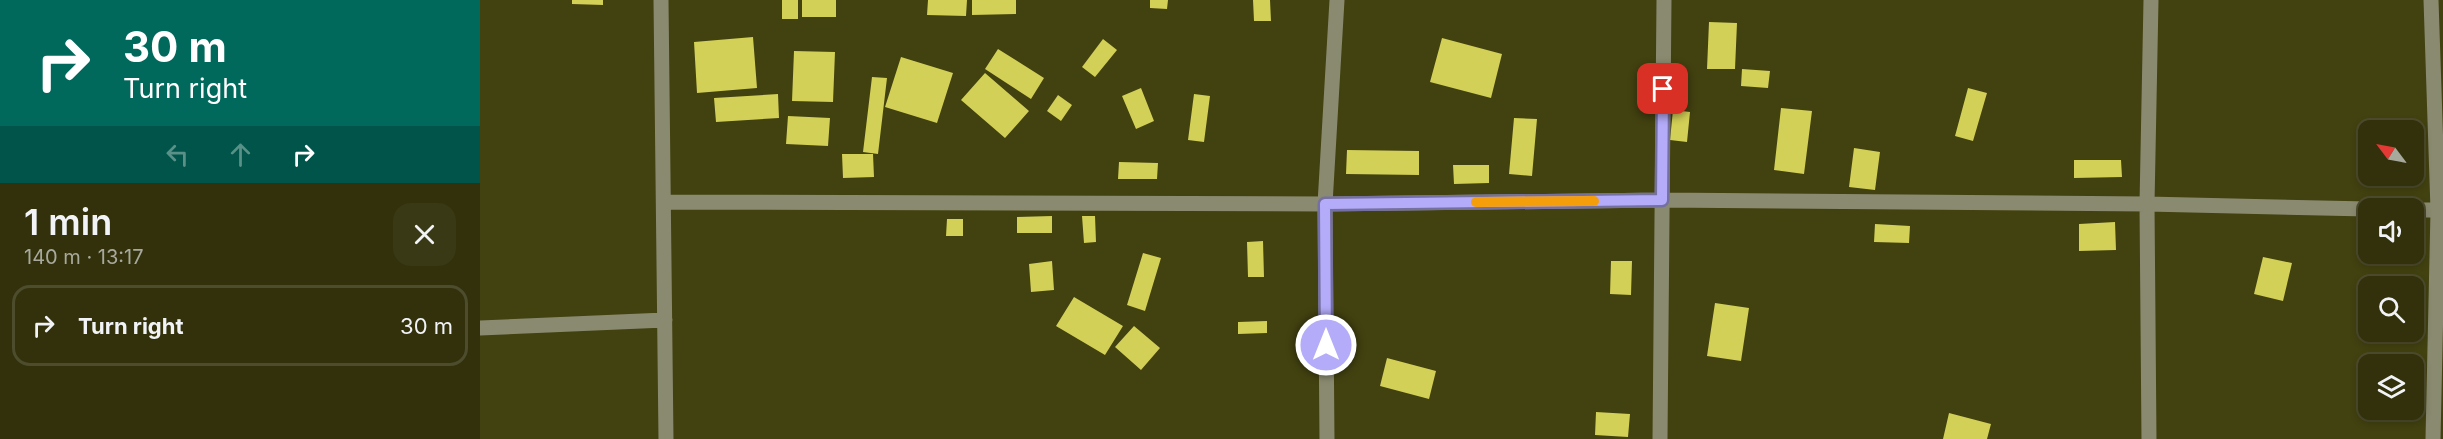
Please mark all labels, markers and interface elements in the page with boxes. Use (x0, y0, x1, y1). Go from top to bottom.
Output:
text: 30 m (123, 21, 227, 72)
icon: right (24, 24, 102, 102)
pin (1637, 63, 1688, 114)
text: Turn right (123, 72, 247, 105)
icon: arrive (1646, 72, 1679, 105)
north arrow (2358, 120, 2424, 186)
map controls (2358, 120, 2424, 420)
icon: left (161, 138, 194, 171)
icon: ahead (224, 138, 257, 171)
icon: right (287, 138, 320, 171)
button: sound (2358, 198, 2424, 264)
text: 1 min (24, 200, 112, 244)
button: close (393, 203, 456, 266)
text: 140 m · 13:17 (24, 245, 144, 269)
button: search (2358, 276, 2424, 342)
icon: right (27, 309, 60, 342)
text: Turn right (78, 313, 184, 339)
text: 30 m (400, 313, 453, 339)
position arrow (1294, 313, 1358, 377)
button: layers (2358, 354, 2424, 420)

